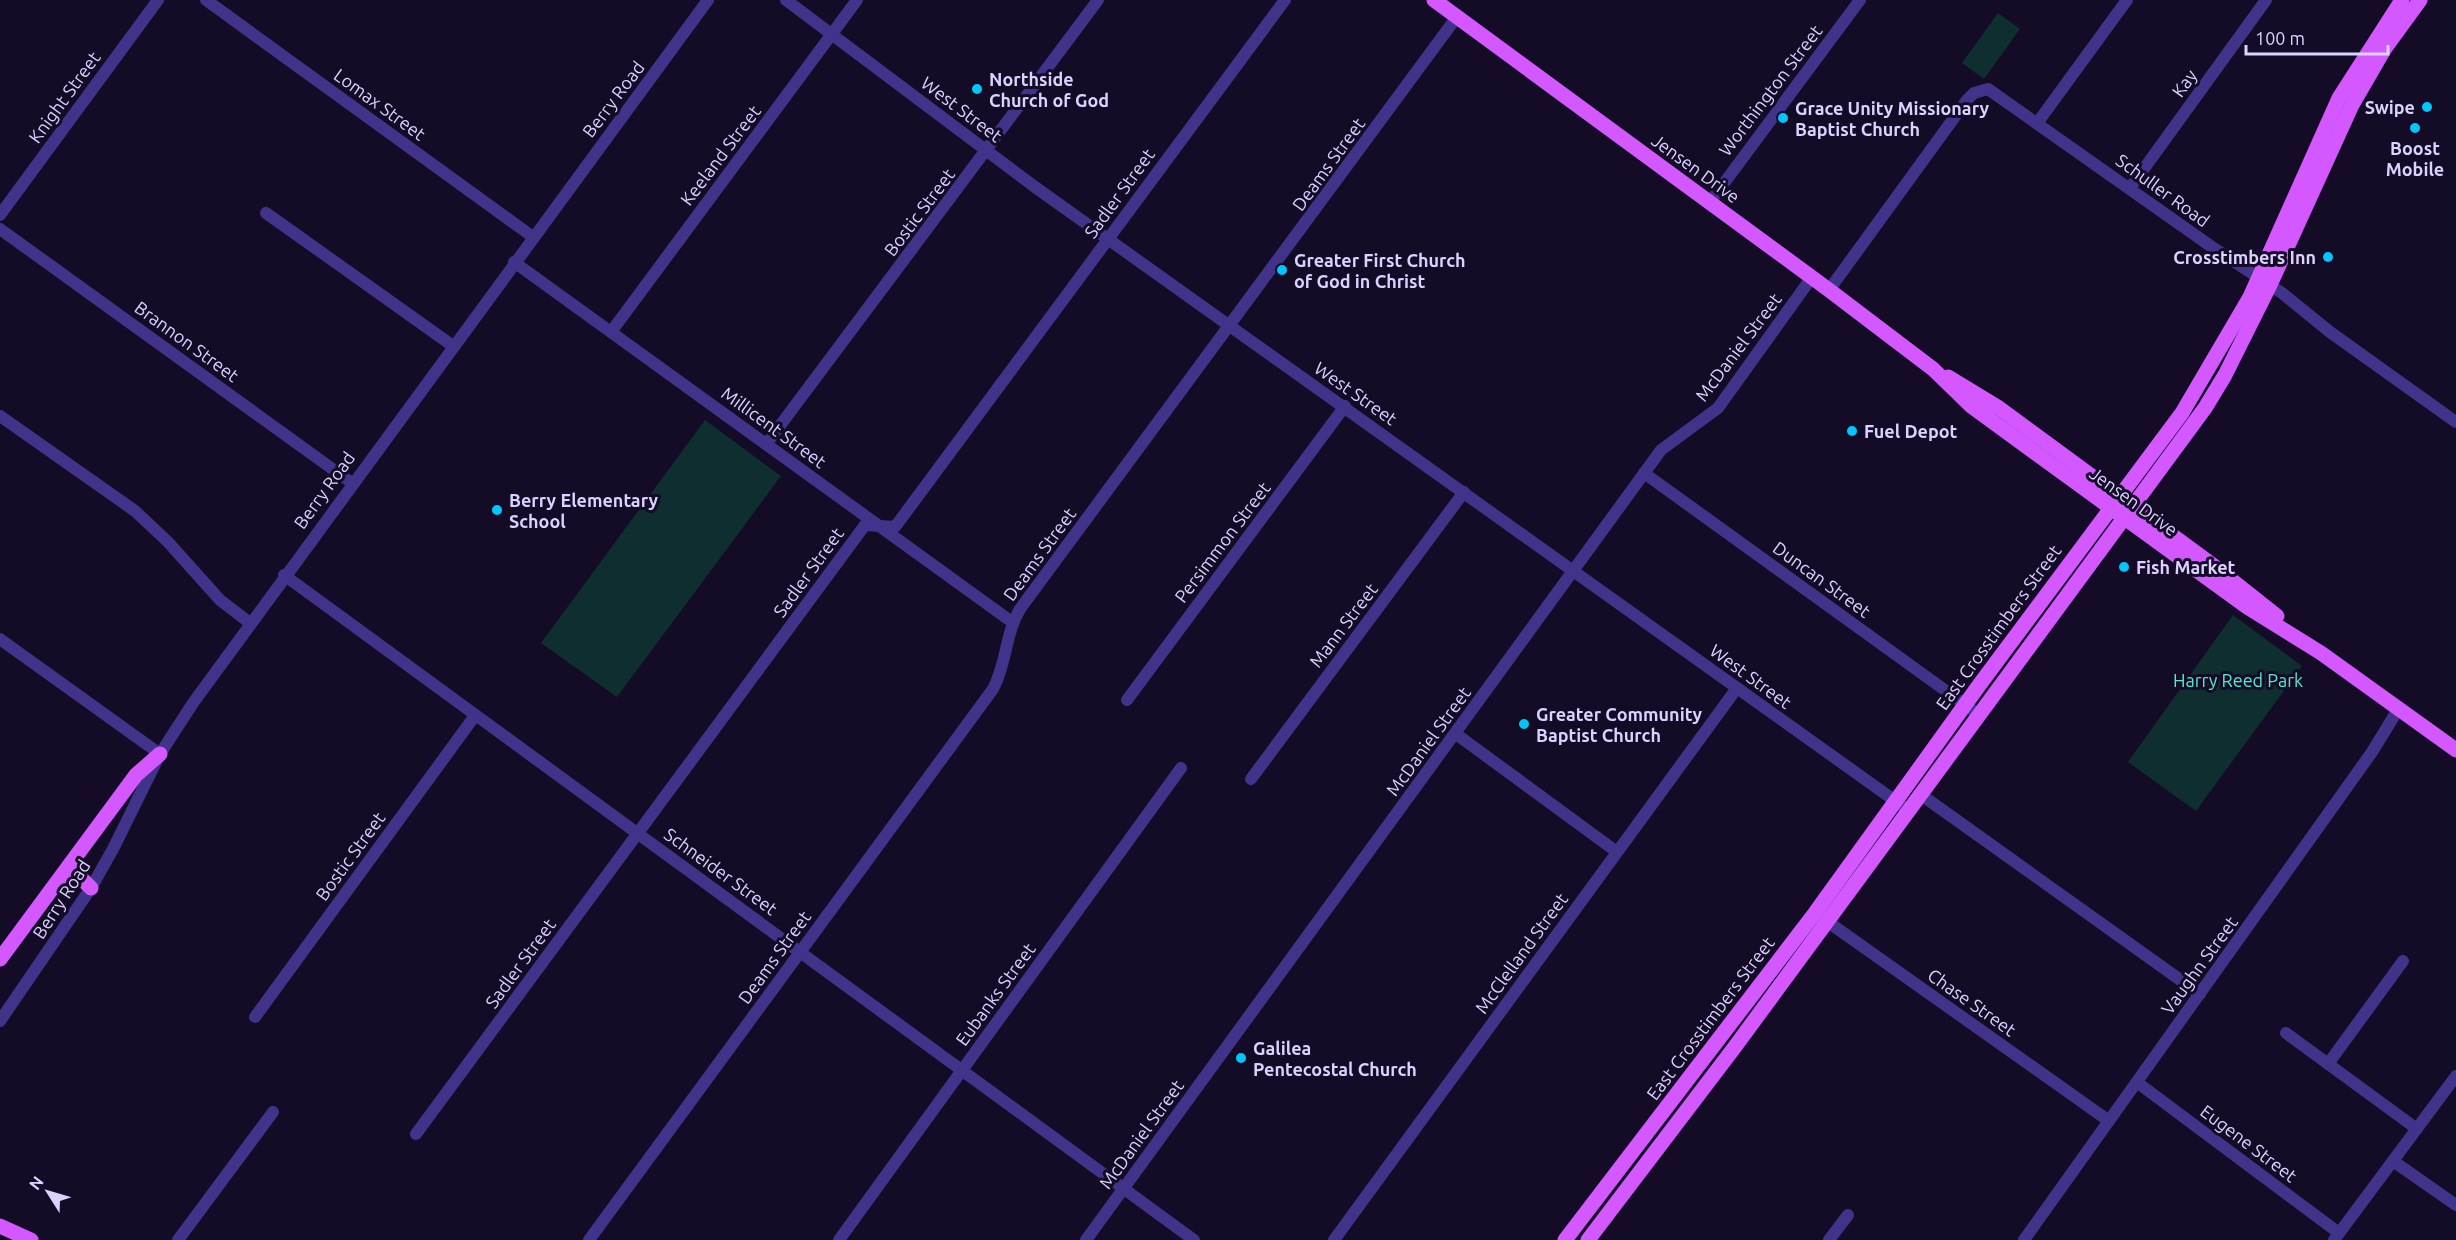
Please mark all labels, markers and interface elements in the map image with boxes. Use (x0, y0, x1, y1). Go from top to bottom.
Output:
scale bar (2246, 18, 2388, 56)
street label: Worthington Street (1714, 21, 1826, 159)
text: 100 m (2255, 28, 2305, 48)
street label: Knight Street (24, 48, 104, 146)
street label: Berry Road (578, 57, 648, 141)
street label: Lomax Street (330, 64, 430, 144)
street label: Kay (2167, 65, 2201, 101)
place label: Northside Church of God (989, 69, 1109, 110)
street label: West Street (918, 72, 1006, 146)
marker: Northside Church of God (970, 82, 984, 96)
place label: Swipe (2365, 97, 2415, 117)
place label: Grace Unity Missionary Baptist Church (1795, 98, 1990, 139)
marker: Swipe (2420, 100, 2434, 114)
street label: Keeland Street (676, 101, 764, 209)
marker: Grace Unity Missionary Baptist Church (1776, 111, 1790, 125)
street label: Deams Street (1288, 114, 1368, 214)
marker: Boost Mobile (2408, 121, 2422, 135)
street label: Jensen Drive (1648, 129, 1744, 207)
place label: Boost Mobile (2386, 138, 2444, 179)
street label: Sadler Street (1080, 145, 1158, 241)
street label: Schuller Road (2113, 150, 2213, 230)
street label: Bostic Street (880, 164, 958, 260)
place label: Crosstimbers Inn (2173, 247, 2316, 267)
place label: Greater First Church of God in Christ (1294, 250, 1466, 291)
marker: Crosstimbers Inn (2321, 250, 2335, 264)
marker: Greater First Church of God in Christ (1275, 263, 1289, 277)
street label: McDaniel Street (1691, 289, 1785, 405)
street label: Brannon Street (131, 297, 243, 385)
street label: West Street (1311, 357, 1401, 429)
street label: Millicent Street (718, 383, 830, 471)
place label: Fuel Depot (1864, 421, 1958, 441)
marker: Fuel Depot (1845, 424, 1859, 438)
street label: Berry Road (290, 448, 358, 532)
street label: Jensen Drive (2086, 462, 2182, 540)
street label: Persimmon Street (1170, 478, 1274, 606)
place label: Berry Elementary School (509, 490, 659, 531)
marker: Berry Elementary School (490, 503, 504, 517)
street label: Deams Street (999, 504, 1079, 604)
street label: Sadler Street (769, 524, 847, 620)
street label: Duncan Street (1769, 537, 1875, 621)
street label: East Crosstimbers Street (1931, 541, 2065, 713)
place label: Fish Market (2136, 557, 2236, 577)
marker: Fish Market (2117, 560, 2131, 574)
street label: Mann Street (1305, 579, 1381, 671)
street label: West Street (1706, 640, 1796, 712)
park label: Harry Reed Park (2173, 670, 2303, 690)
street label: McDaniel Street (1382, 683, 1474, 799)
place label: Greater Community Baptist Church (1536, 704, 1703, 745)
marker: Greater Community Baptist Church (1517, 717, 1531, 731)
street label: Bostic Street (311, 808, 389, 904)
street label: Schneider Street (661, 823, 781, 919)
street label: Berry Road (28, 856, 94, 942)
street label: McClelland Street (1471, 889, 1571, 1017)
street label: Deams Street (734, 907, 814, 1007)
street label: Vaughn Street (2157, 912, 2241, 1018)
street label: Sadler Street (481, 915, 559, 1011)
street label: East Crosstimbers Street (1642, 933, 1778, 1103)
street label: Eubanks Street (951, 939, 1039, 1049)
street label: Chase Street (1924, 964, 2020, 1040)
place label: Galilea Pentecostal Church (1253, 1038, 1417, 1079)
marker: Galilea Pentecostal Church (1234, 1051, 1248, 1065)
street label: McDaniel Street (1095, 1076, 1187, 1192)
street label: Eugene Street (2197, 1100, 2301, 1186)
north arrow (18, 1162, 78, 1222)
text: N (25, 1173, 47, 1193)

